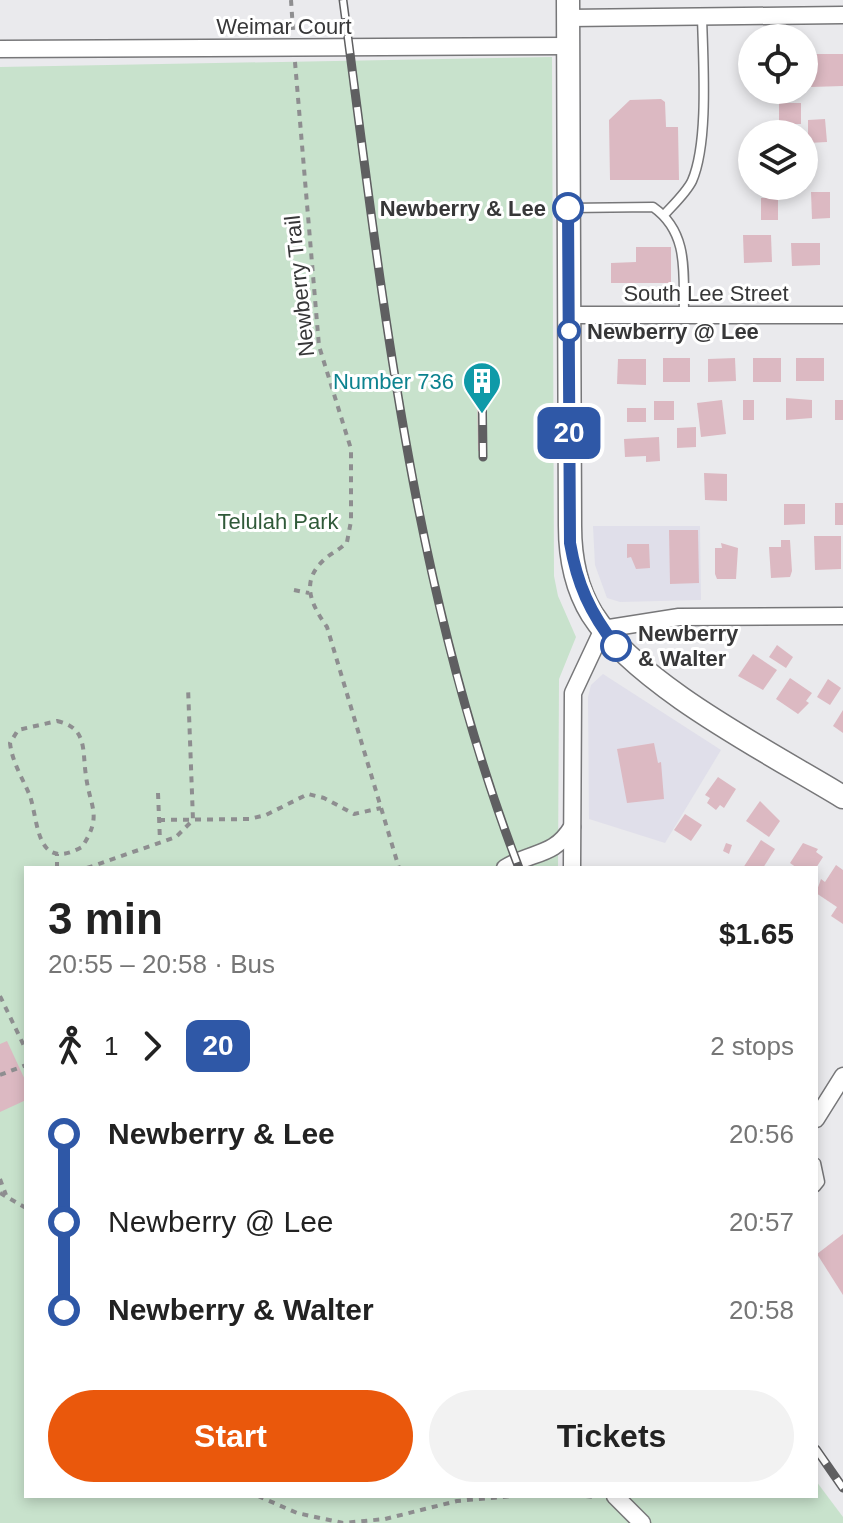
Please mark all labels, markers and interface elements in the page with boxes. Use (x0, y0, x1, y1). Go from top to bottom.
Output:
street label: Weimar Court (216, 14, 352, 39)
map controls (738, 24, 818, 200)
button: locate (738, 24, 818, 104)
button: layers (738, 120, 818, 200)
marker: Newberry & Lee (553, 193, 583, 223)
place label: Newberry & Lee (380, 196, 546, 221)
street label: Newberry Trail (280, 214, 319, 358)
street label: South Lee Street (623, 281, 789, 306)
place label: Newberry @ Lee (587, 319, 759, 344)
marker: Newberry @ Lee (558, 320, 580, 342)
building icon: Number 736 (461, 360, 503, 415)
place label: Number 736 (333, 369, 454, 394)
line badge: 20 (533, 407, 605, 459)
text: 20 (553, 417, 585, 448)
park label: Telulah Park (217, 509, 340, 534)
place label: Newberry & Walter (638, 621, 739, 671)
marker: Newberry & Walter (601, 631, 631, 661)
text: 3 min (48, 894, 163, 943)
text: $1.65 (719, 917, 794, 950)
text: 20:55 – 20:58 · Bus (48, 949, 275, 979)
icon: walk (48, 1024, 92, 1068)
icon: forward (130, 1024, 174, 1068)
text: 20 (202, 1030, 234, 1061)
text: 1 (104, 1031, 118, 1061)
text: 2 stops (710, 1031, 794, 1061)
text: Newberry & Lee (108, 1117, 335, 1150)
text: 20:56 (729, 1119, 794, 1149)
text: Newberry @ Lee (108, 1205, 334, 1238)
text: 20:57 (729, 1207, 794, 1237)
text: Newberry & Walter (108, 1293, 374, 1326)
text: 20:58 (729, 1295, 794, 1325)
button: Start (48, 1390, 413, 1482)
button: Tickets (429, 1390, 794, 1482)

